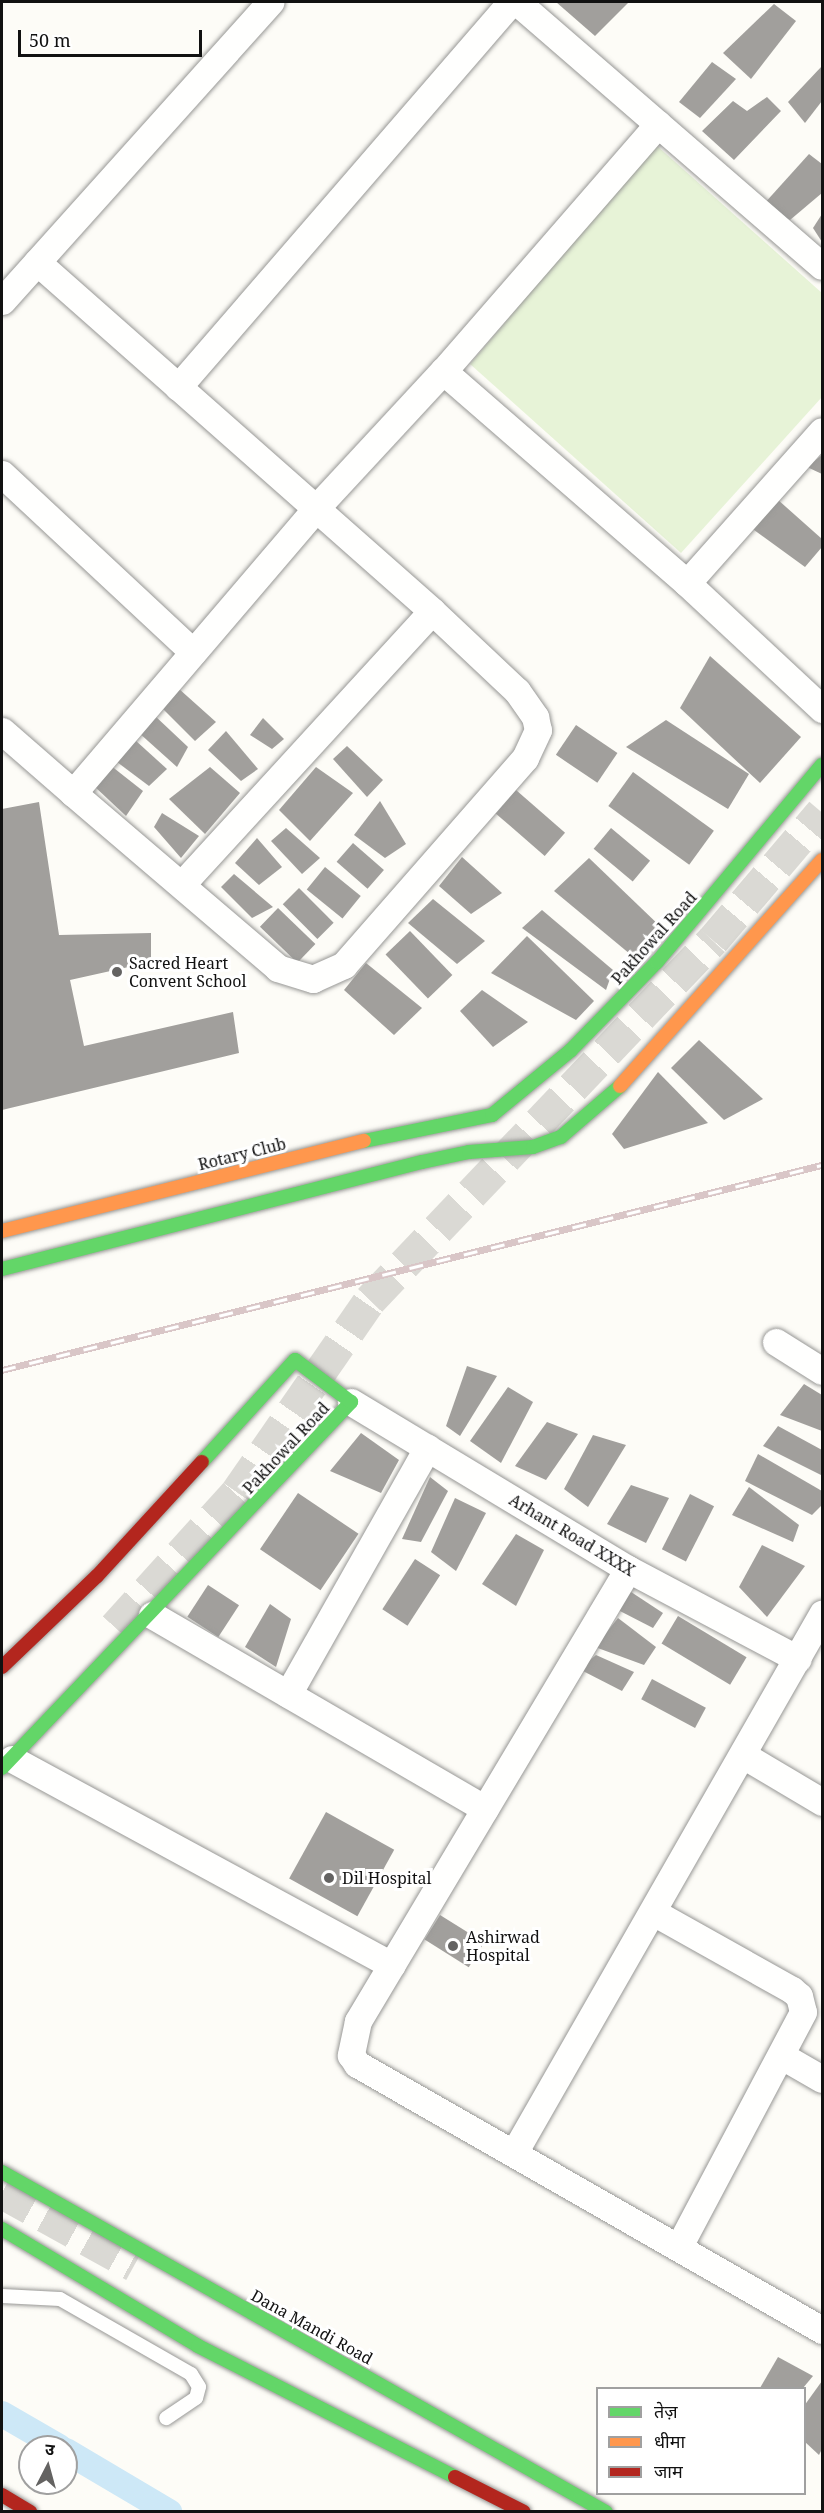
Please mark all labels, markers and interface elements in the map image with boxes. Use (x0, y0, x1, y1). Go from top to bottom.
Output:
scale bar (21, 18, 206, 56)
text: 50 m (29, 28, 71, 52)
street label: Pakhowal Road (607, 888, 701, 988)
place label: Sacred Heart Convent School (129, 953, 246, 991)
marker: Sacred Heart Convent School (110, 965, 124, 979)
street label: Rotary Club (196, 1134, 288, 1174)
street label: Pakhowal Road (239, 1398, 333, 1498)
street label: Arhant Road XXXX (506, 1490, 638, 1580)
place label: Dil Hospital (342, 1868, 432, 1888)
marker: Dil Hospital (320, 1869, 338, 1887)
place label: Ashirwad Hospital (466, 1927, 540, 1965)
marker: Ashirwad Hospital (444, 1937, 462, 1955)
street label: Dana Mandi Road (248, 2286, 376, 2368)
legend (596, 2387, 806, 2495)
text: तेज़ (654, 2399, 678, 2423)
text: धीमा (654, 2429, 685, 2453)
north arrow (18, 2435, 78, 2495)
text: उ (44, 2438, 55, 2461)
text: जाम (654, 2459, 683, 2483)

